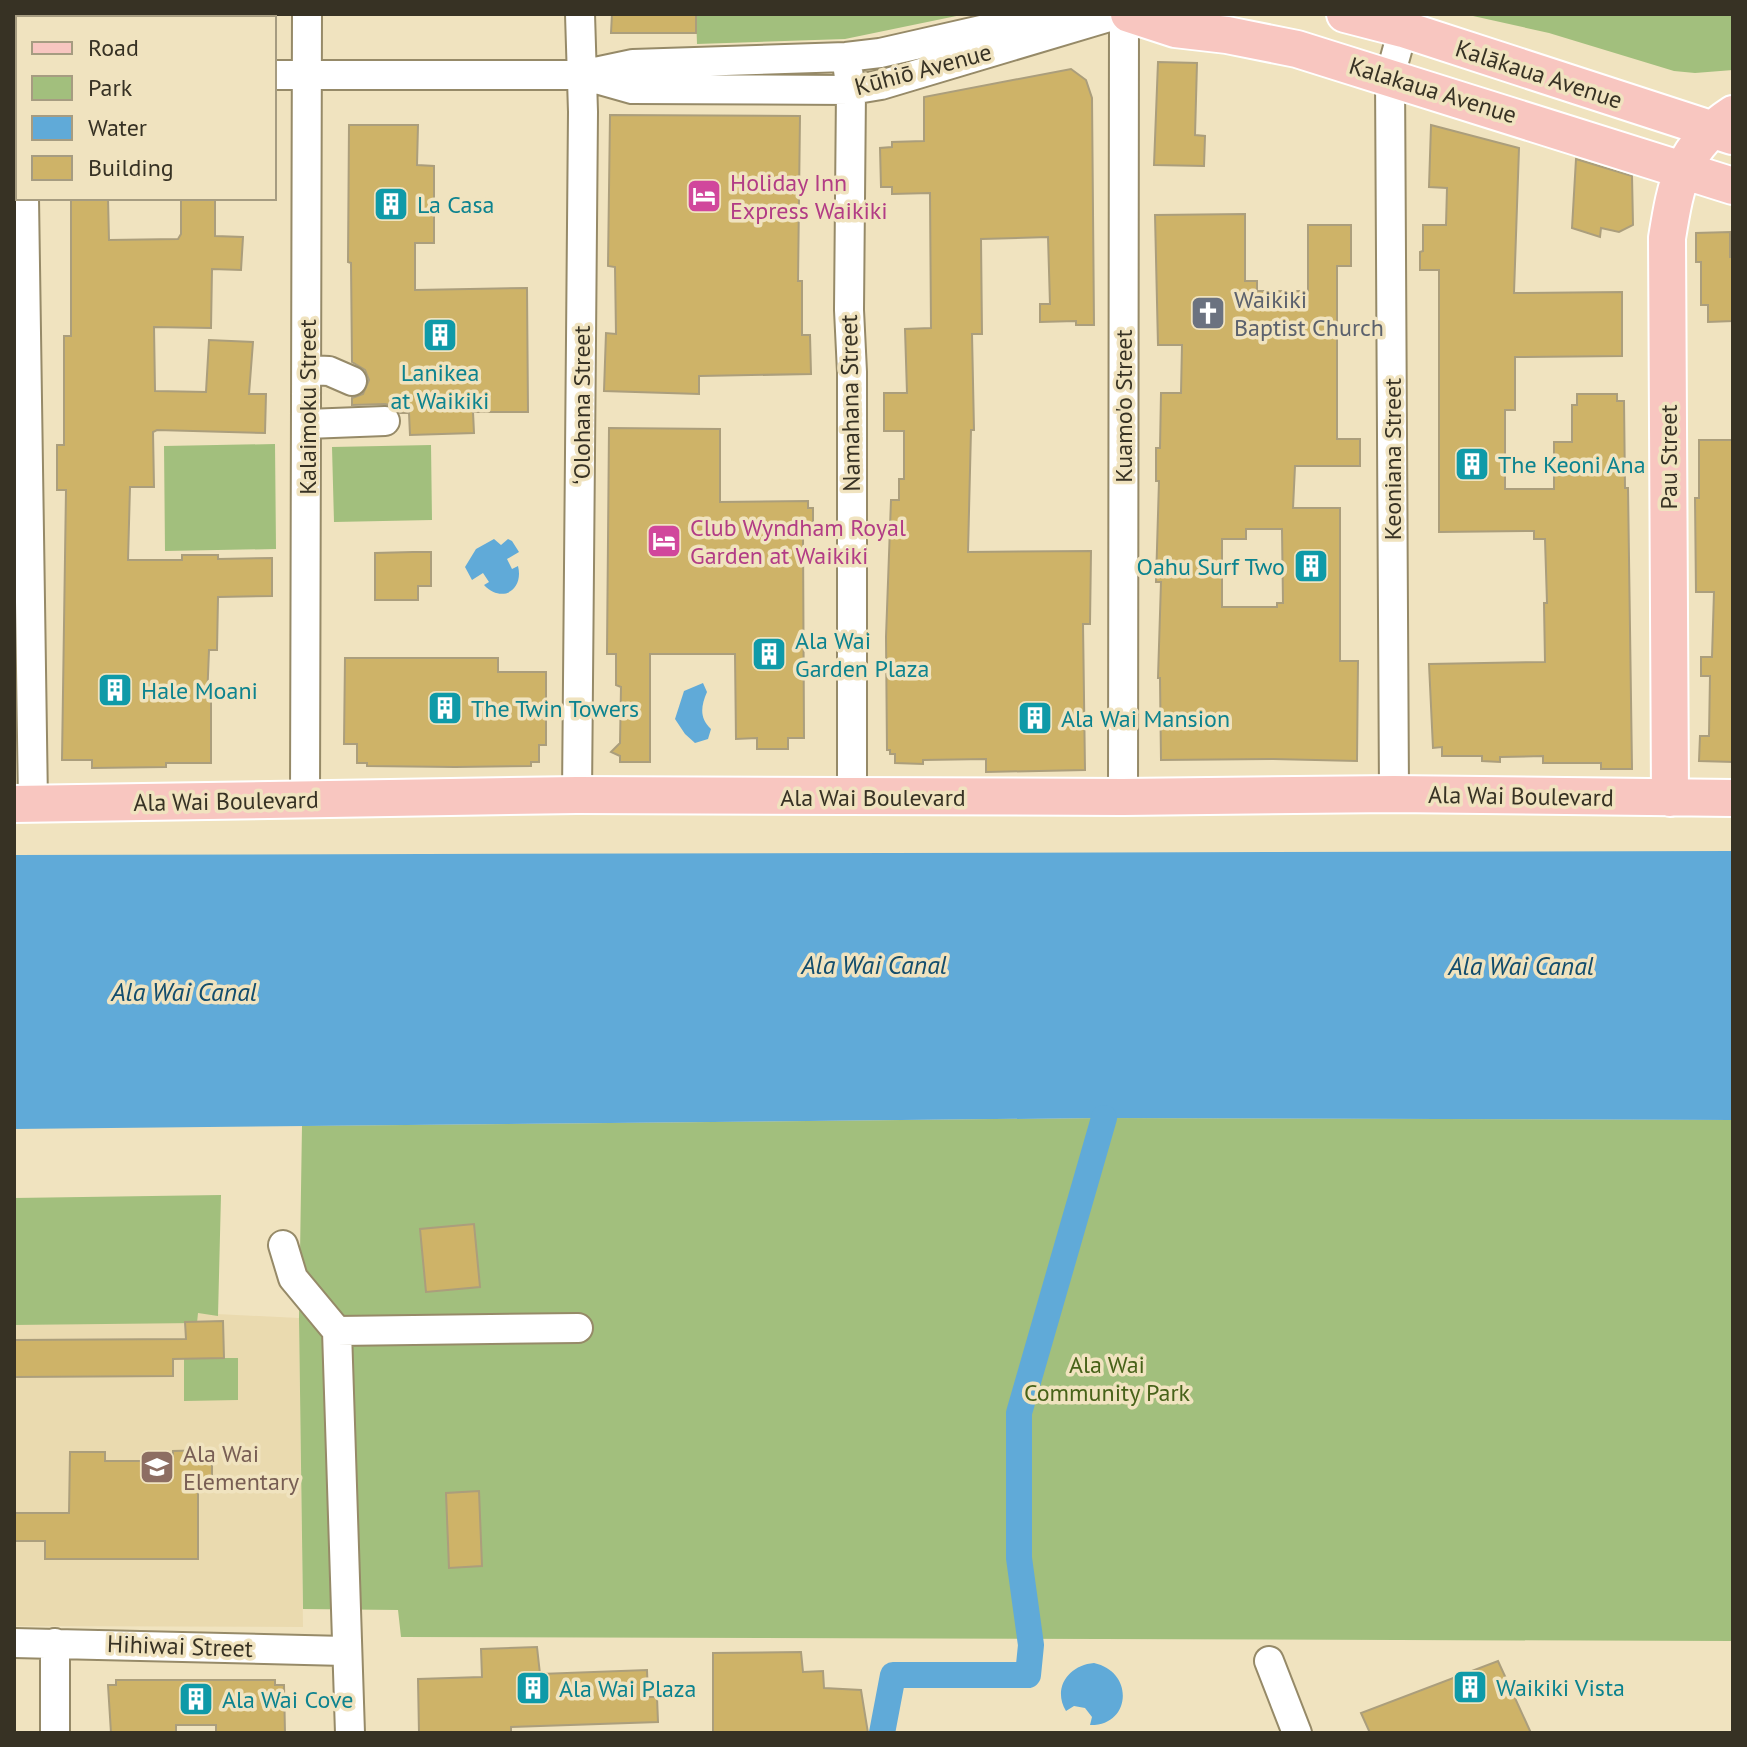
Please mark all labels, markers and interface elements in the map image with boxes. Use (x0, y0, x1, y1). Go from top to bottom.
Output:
legend (16, 16, 276, 200)
text: Road (88, 32, 139, 63)
street label: Kalākaua Avenue (1452, 32, 1626, 116)
street label: Kūhiō Avenue (851, 36, 995, 102)
street label: Kalakaua Avenue (1345, 50, 1521, 130)
text: Park (88, 72, 133, 103)
text: Water (88, 112, 147, 143)
text: Building (88, 152, 174, 183)
place label: Holiday Inn Express Waikiki (730, 167, 888, 226)
hotel icon: Holiday Inn Express Waikiki (685, 177, 723, 215)
building icon: La Casa (372, 185, 410, 223)
place label: La Casa (417, 189, 494, 220)
place label: Waikiki Baptist Church (1234, 284, 1384, 343)
church icon: Waikiki Baptist Church (1189, 294, 1227, 332)
street label: Namahana Street (833, 314, 867, 492)
building icon: Lanikea at Waikiki (421, 316, 459, 354)
street label: Kalaimoku Street (292, 319, 323, 495)
street label: ʻOlohana Street (566, 325, 597, 485)
street label: Kuamo'o Street (1108, 329, 1139, 483)
place label: Lanikea at Waikiki (390, 357, 490, 416)
street label: Keoniana Street (1377, 378, 1408, 540)
street label: Pau Street (1653, 404, 1684, 510)
building icon: The Keoni Ana (1453, 445, 1491, 483)
place label: The Keoni Ana (1498, 449, 1646, 480)
place label: Club Wyndham Royal Garden at Waikiki (690, 512, 906, 571)
hotel icon: Club Wyndham Royal Garden at Waikiki (645, 522, 683, 560)
building icon: Oahu Surf Two (1292, 547, 1330, 585)
place label: Oahu Surf Two (1137, 551, 1285, 582)
place label: Ala Wai Garden Plaza (795, 625, 929, 684)
building icon: Ala Wai Garden Plaza (750, 635, 788, 673)
building icon: Hale Moani (96, 671, 134, 709)
place label: Hale Moani (141, 675, 258, 706)
building icon: The Twin Towers (426, 689, 464, 727)
place label: The Twin Towers (471, 693, 639, 724)
building icon: Ala Wai Mansion (1016, 699, 1054, 737)
place label: Ala Wai Mansion (1061, 703, 1230, 734)
street label: Ala Wai Boulevard (1428, 779, 1614, 813)
street label: Ala Wai Boulevard (780, 782, 966, 813)
street label: Ala Wai Boulevard (133, 784, 319, 818)
water label: Ala Wai Canal (800, 948, 947, 981)
water label: Ala Wai Canal (1447, 949, 1594, 982)
water label: Ala Wai Canal (110, 975, 257, 1008)
park label: Ala Wai Community Park (1024, 1349, 1191, 1408)
place label: Ala Wai Elementary (183, 1438, 299, 1497)
school or university icon: Ala Wai Elementary (138, 1448, 176, 1486)
street label: Hihiwai Street (107, 1628, 253, 1664)
building icon: Waikiki Vista (1451, 1668, 1489, 1706)
building icon: Ala Wai Plaza (514, 1669, 552, 1707)
place label: Waikiki Vista (1496, 1672, 1625, 1703)
place label: Ala Wai Plaza (559, 1673, 697, 1704)
building icon: Ala Wai Cove (177, 1680, 215, 1718)
place label: Ala Wai Cove (222, 1684, 353, 1715)

